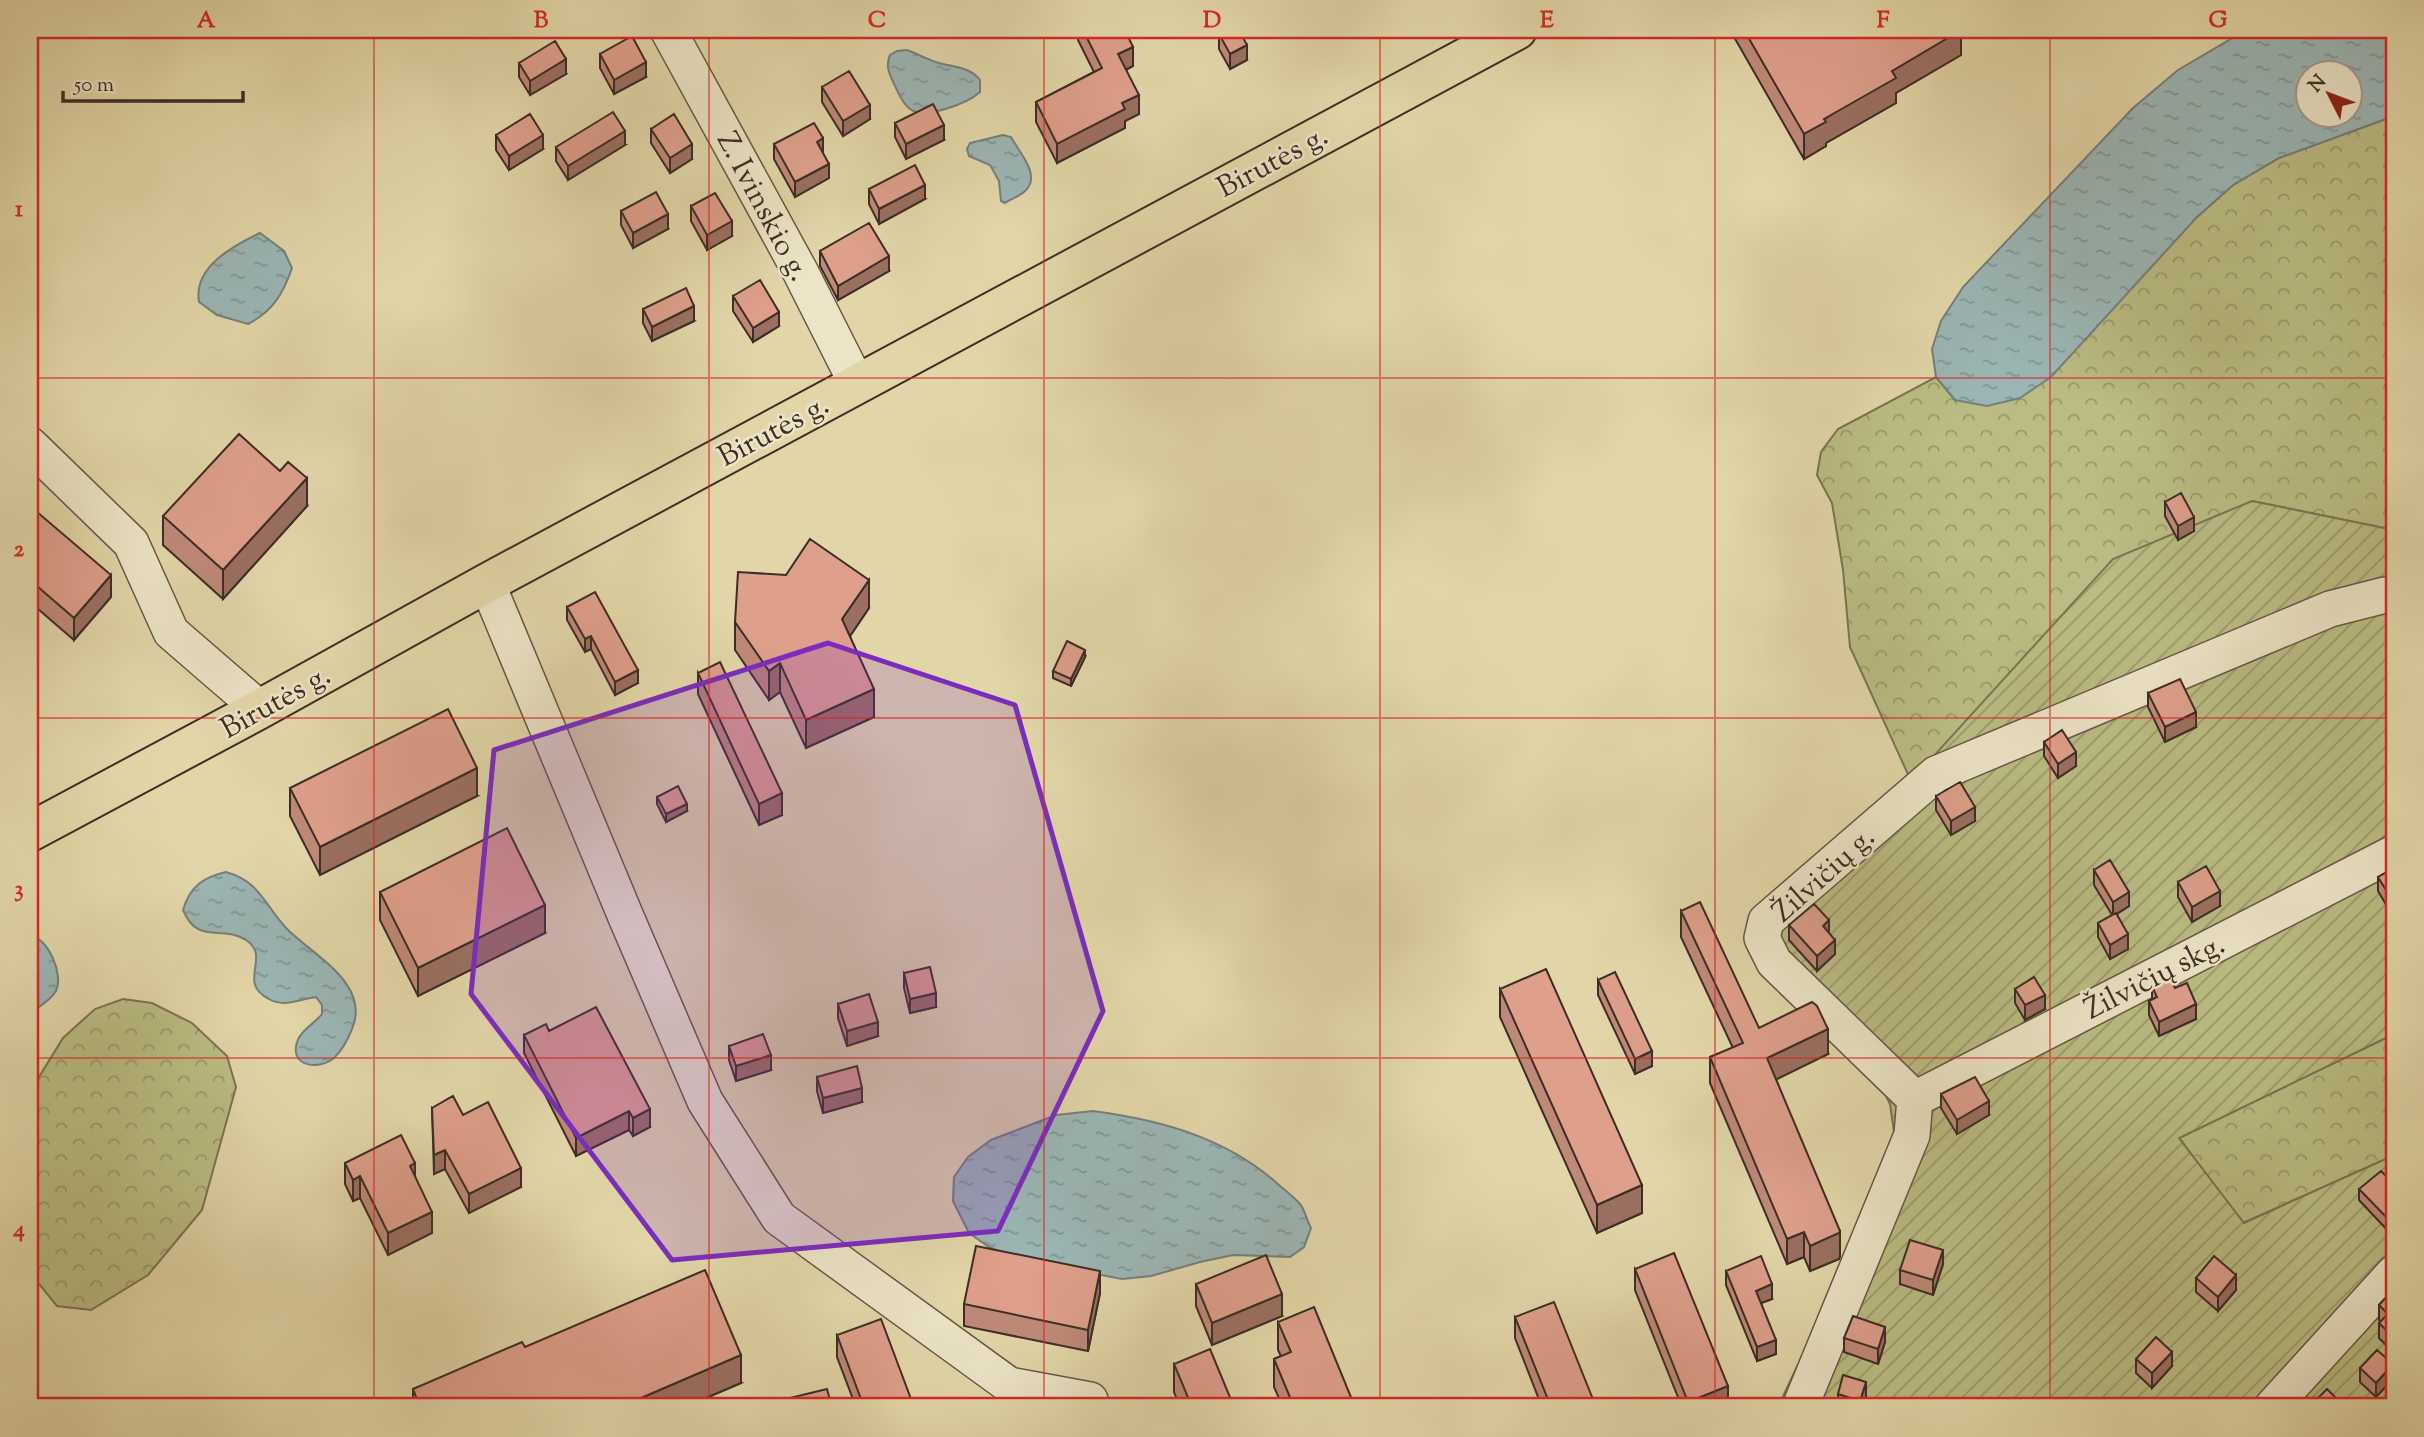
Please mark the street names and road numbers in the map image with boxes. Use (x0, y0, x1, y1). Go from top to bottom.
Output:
street label: Birutės g. (1210, 116, 1336, 210)
street label: Z. Ivinskio g. (704, 125, 819, 290)
street label: Birutės g. (711, 385, 837, 479)
street label: Birutės g. (213, 655, 339, 751)
street label: Žilvičių g. (1764, 818, 1886, 934)
street label: Žilvičių skg. (2077, 924, 2233, 1032)

